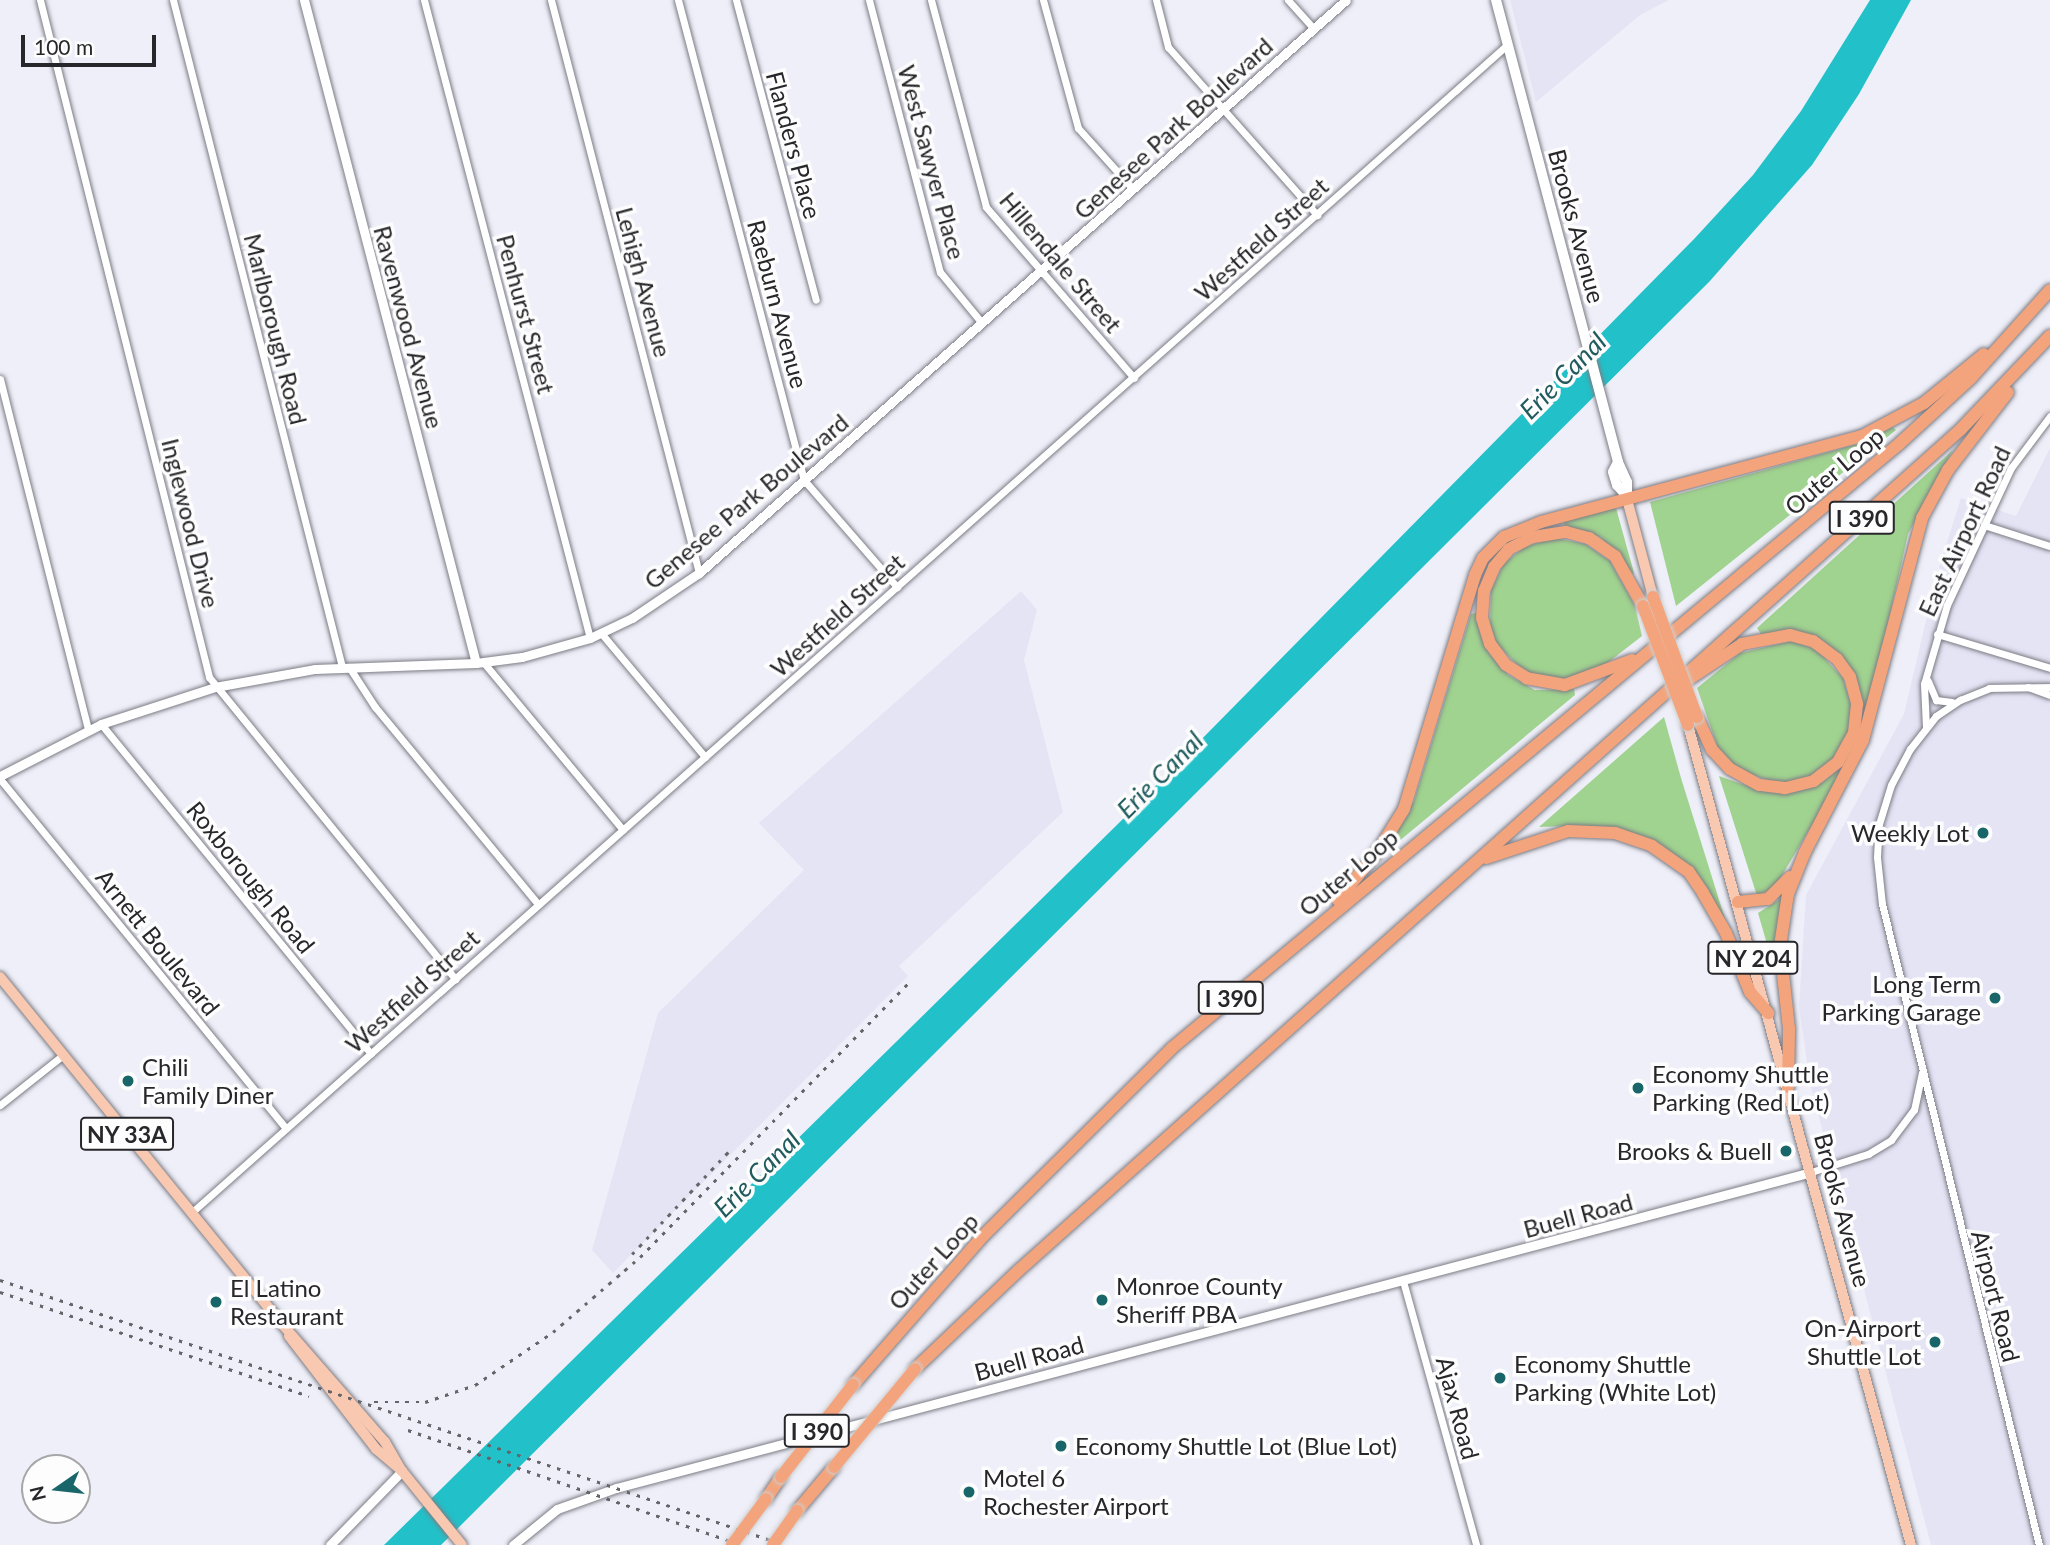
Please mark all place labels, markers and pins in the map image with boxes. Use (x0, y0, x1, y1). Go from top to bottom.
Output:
place label: Weekly Lot (1850, 819, 1969, 847)
marker: Weekly Lot (1975, 825, 1991, 841)
place label: Long Term Parking Garage (1822, 970, 1981, 1026)
marker: Long Term Parking Garage (1987, 990, 2003, 1006)
place label: Chili Family Diner (142, 1053, 274, 1109)
place label: Economy Shuttle Parking (Red Lot) (1652, 1060, 1829, 1116)
marker: Chili Family Diner (120, 1073, 136, 1089)
marker: Economy Shuttle Parking (Red Lot) (1630, 1080, 1646, 1096)
place label: Brooks & Buell (1617, 1137, 1772, 1165)
marker: Brooks & Buell (1778, 1143, 1794, 1159)
place label: Monroe County Sheriff PBA (1116, 1272, 1283, 1328)
place label: El Latino Restaurant (230, 1274, 344, 1330)
marker: Monroe County Sheriff PBA (1094, 1292, 1110, 1308)
marker: El Latino Restaurant (208, 1294, 224, 1310)
place label: On-Airport Shuttle Lot (1805, 1314, 1921, 1370)
marker: On-Airport Shuttle Lot (1927, 1334, 1943, 1350)
place label: Economy Shuttle Parking (White Lot) (1514, 1350, 1716, 1406)
marker: Economy Shuttle Parking (White Lot) (1492, 1370, 1508, 1386)
place label: Economy Shuttle Lot (Blue Lot) (1075, 1432, 1398, 1460)
marker: Economy Shuttle Lot (Blue Lot) (1053, 1438, 1069, 1454)
place label: Motel 6 Rochester Airport (983, 1464, 1170, 1520)
marker: Motel 6 Rochester Airport (961, 1484, 977, 1500)

